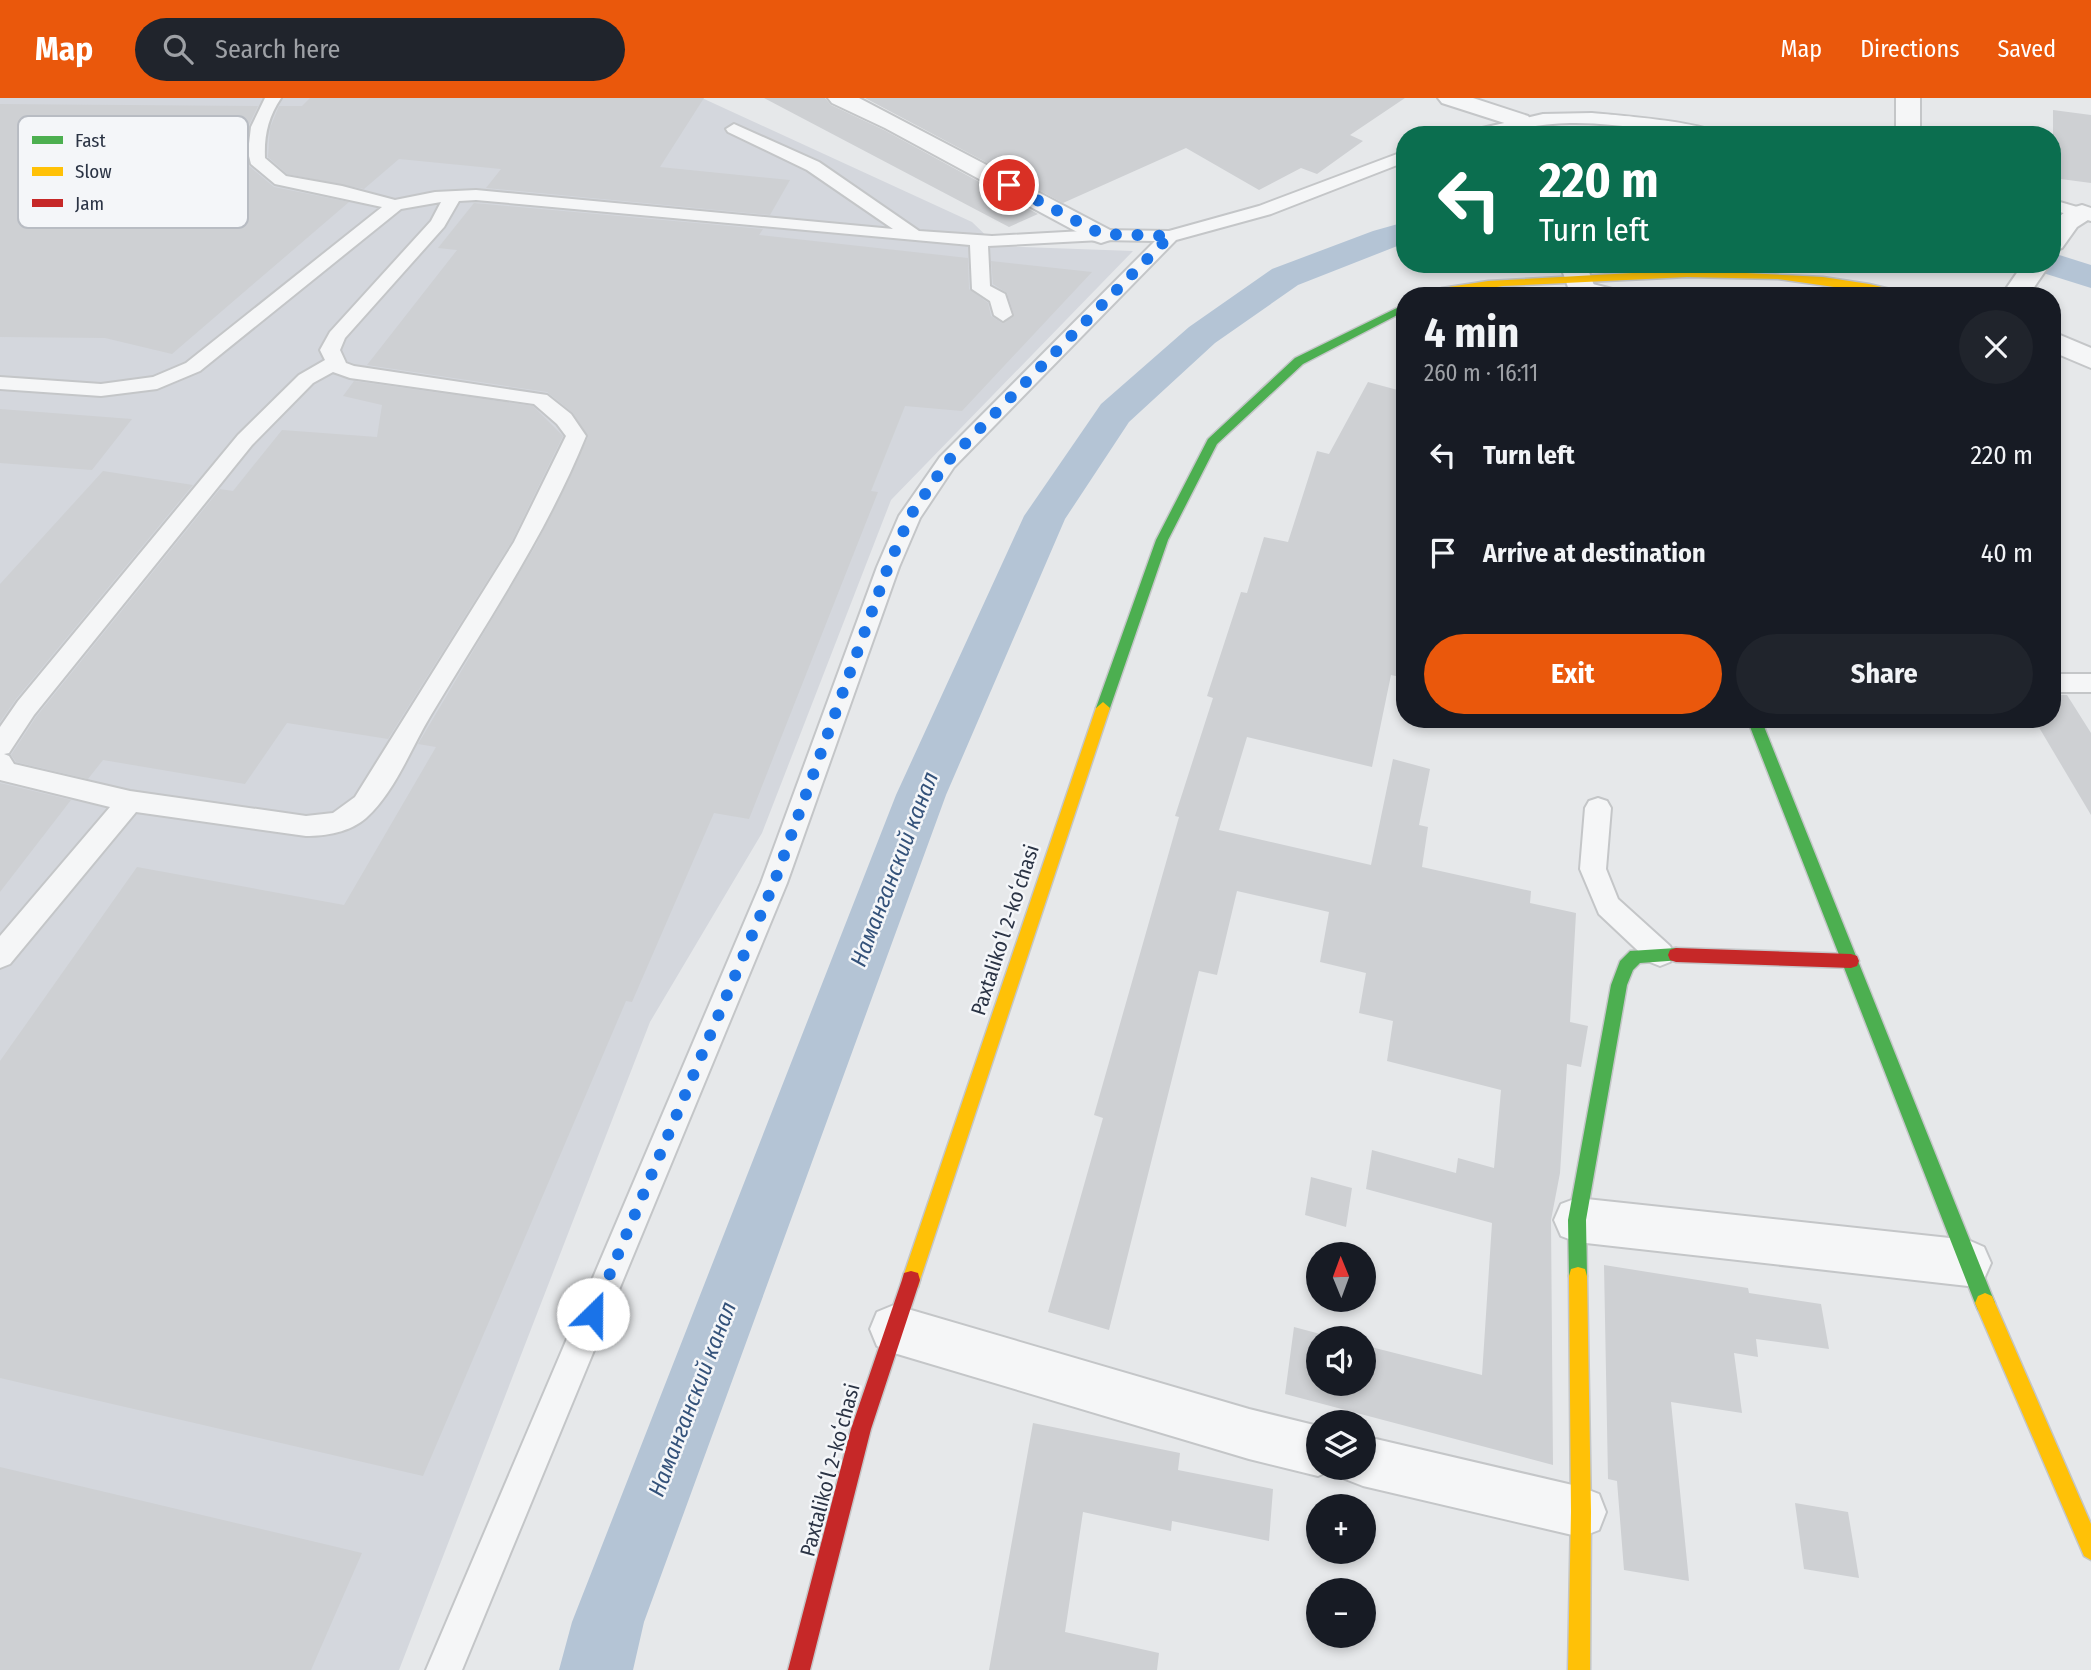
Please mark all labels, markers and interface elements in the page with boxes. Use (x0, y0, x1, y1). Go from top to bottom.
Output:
search box (135, 18, 625, 81)
text: Map (35, 29, 93, 69)
icon: search (159, 30, 197, 68)
text: Search here (215, 34, 340, 65)
text: Map (1781, 35, 1822, 63)
text: Directions (1860, 35, 1959, 63)
text: Saved (1997, 35, 2056, 63)
legend (18, 116, 248, 228)
text: Fast (75, 129, 106, 152)
text: 220 m (1539, 151, 1659, 210)
icon: left (1424, 154, 1515, 245)
pin (979, 155, 1039, 215)
text: Slow (75, 160, 112, 183)
icon: arrive (990, 166, 1028, 204)
text: Jam (75, 192, 104, 215)
text: Turn left (1539, 211, 1649, 249)
text: 4 min (1424, 308, 1519, 358)
button: close (1959, 310, 2033, 384)
text: 260 m · 16:11 (1424, 359, 1538, 387)
icon: left (1424, 436, 1462, 474)
text: Turn left (1483, 440, 1575, 471)
text: 220 m (1970, 440, 2033, 471)
icon: arrive (1424, 534, 1462, 572)
text: Arrive at destination (1483, 538, 1706, 569)
text: 40 m (1981, 538, 2033, 569)
button: Exit (1424, 634, 1722, 714)
button: Share (1736, 634, 2033, 714)
water label: Наманганский канал (844, 768, 944, 970)
street label: Paxtalikoʻl 2-koʻchasi (965, 841, 1045, 1019)
north arrow (1306, 1242, 1376, 1312)
map controls (1306, 1242, 1376, 1648)
position arrow (556, 1277, 630, 1351)
water label: Наманганский канал (642, 1298, 742, 1500)
button: sound (1306, 1326, 1376, 1396)
street label: Paxtalikoʻl 2-koʻchasi (794, 1381, 866, 1559)
button: layers (1306, 1410, 1376, 1480)
button: + (1306, 1494, 1376, 1564)
button: − (1306, 1578, 1376, 1648)

